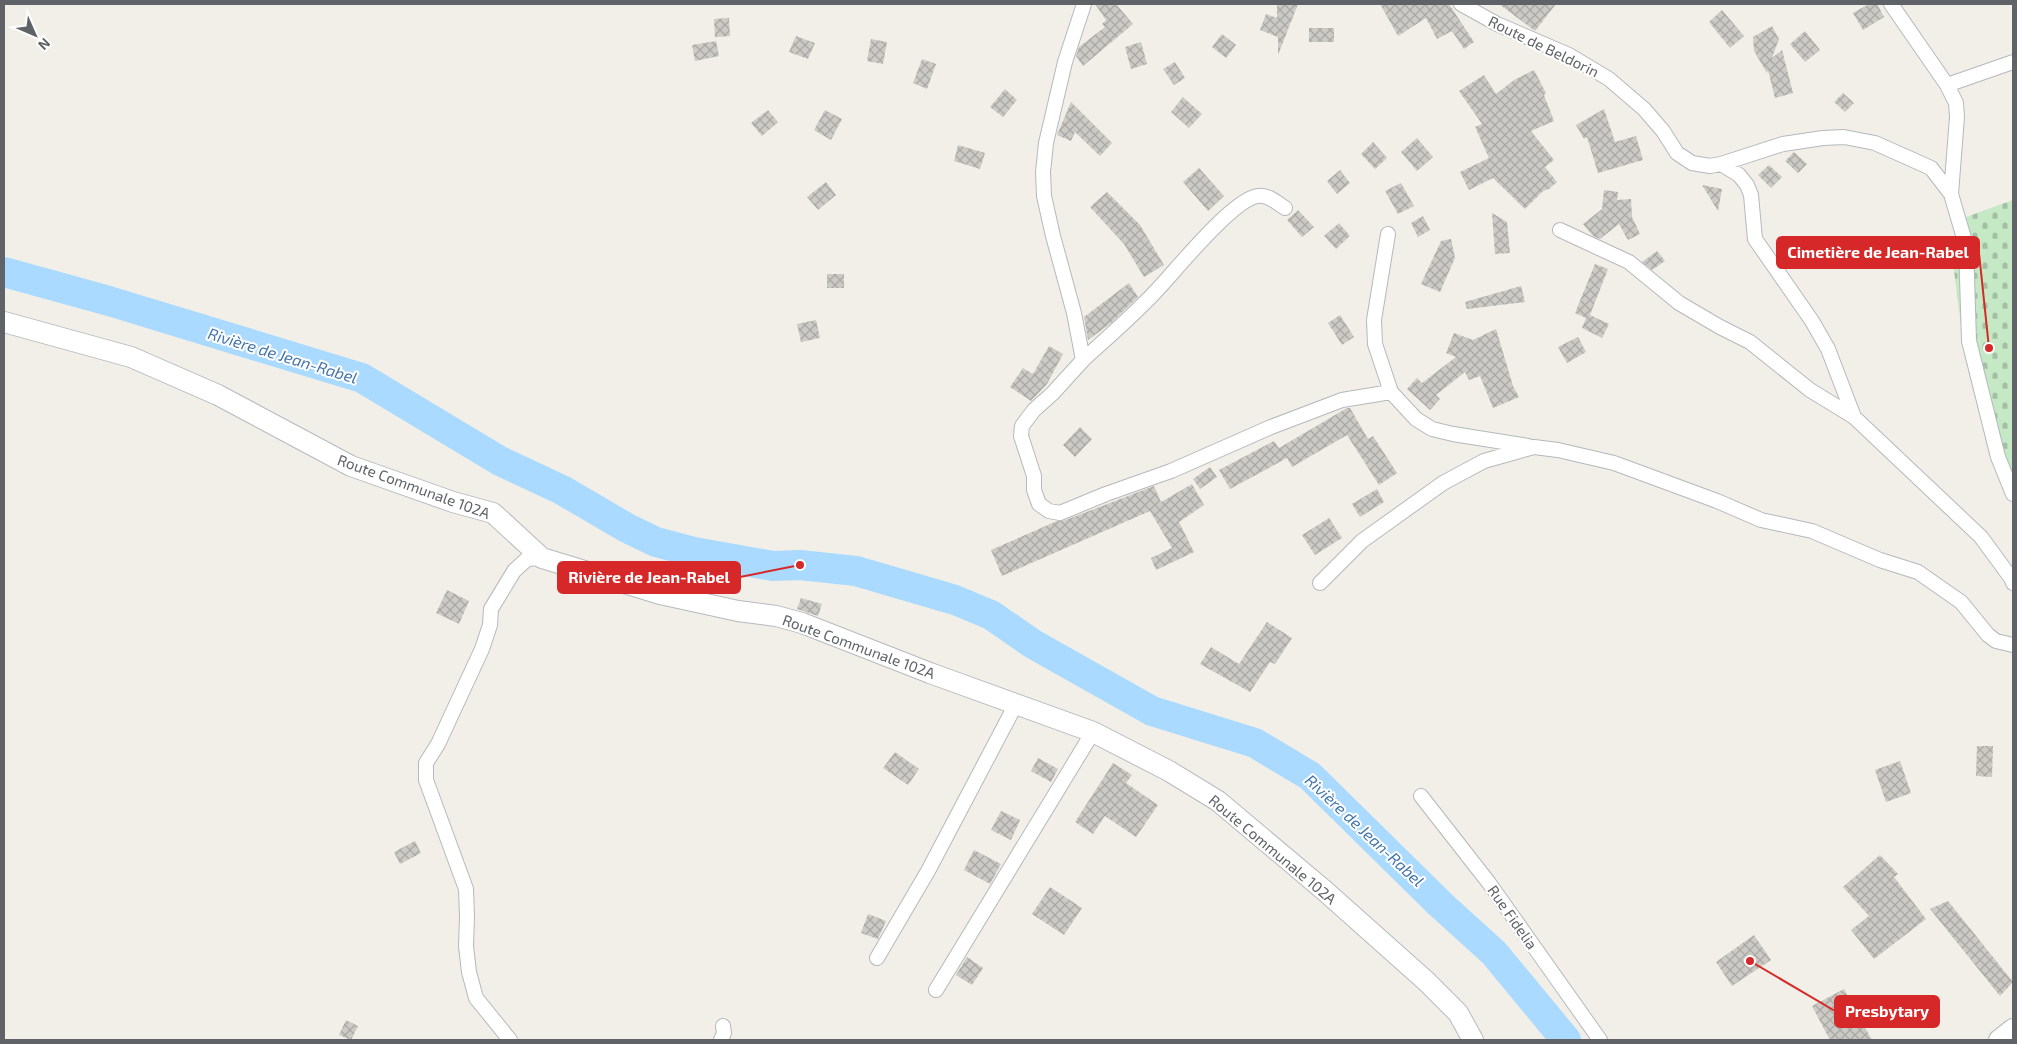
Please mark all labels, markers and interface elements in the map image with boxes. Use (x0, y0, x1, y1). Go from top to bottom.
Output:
north arrow (10, 10, 60, 60)
street label: Route de Beldorin (1486, 11, 1602, 81)
text: N (35, 35, 54, 54)
callout: Cimetière de Jean-Rabel (1777, 237, 1979, 268)
text: Cimetière de Jean-Rabel (1787, 242, 1969, 261)
water label: Rivière de Jean-Rabel (206, 323, 360, 387)
street label: Route Communale 102A (335, 450, 493, 522)
callout: Rivière de Jean-Rabel (558, 562, 740, 593)
text: Rivière de Jean-Rabel (568, 567, 731, 586)
street label: Route Communale 102A (780, 610, 938, 682)
water label: Rivière de Jean-Rabel (1302, 770, 1428, 890)
street label: Route Communale 102A (1206, 790, 1341, 908)
street label: Rue Fidelia (1484, 881, 1542, 953)
callout: Presbytary (1835, 996, 1939, 1027)
text: Presbytary (1845, 1001, 1929, 1021)

